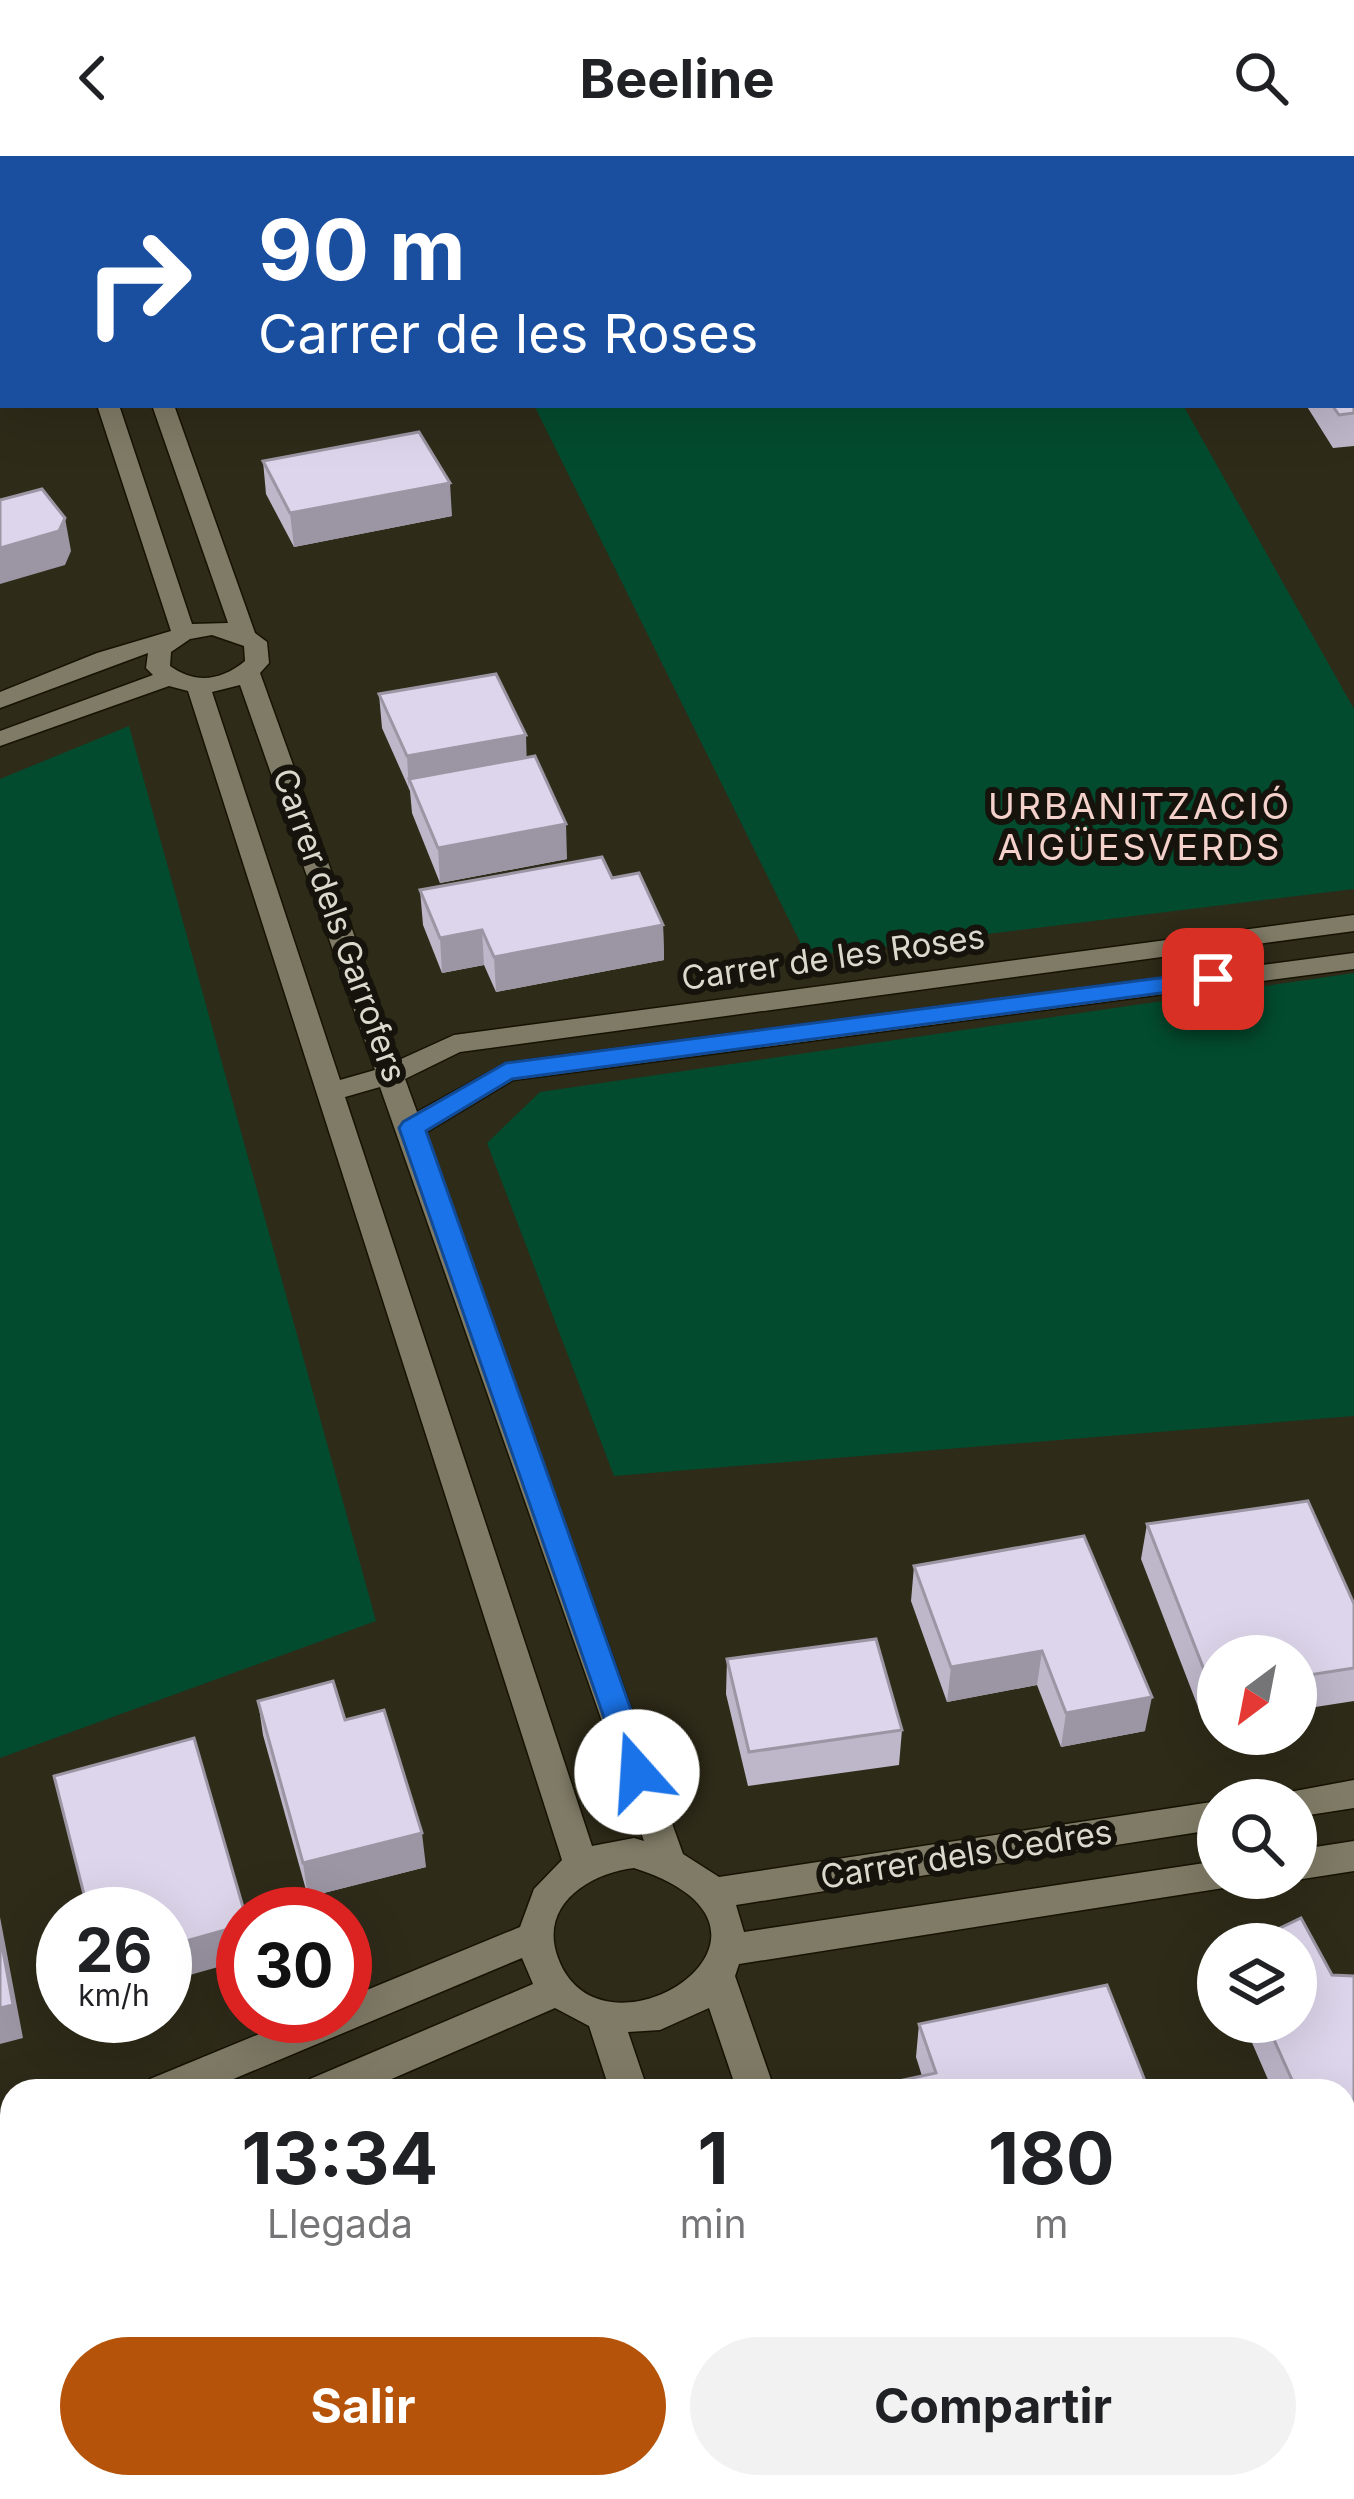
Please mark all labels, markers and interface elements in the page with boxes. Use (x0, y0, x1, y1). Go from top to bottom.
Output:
icon: back (60, 45, 126, 111)
icon: search (1228, 45, 1294, 111)
text: Beeline (579, 46, 775, 111)
text: 90 m (258, 199, 466, 300)
icon: right (60, 204, 216, 360)
text: Carrer de les Roses (258, 301, 758, 366)
street label: Carrer dels Garrofers (265, 763, 415, 1087)
district label: URBANITZACIÓ AIGÜESVERDS (988, 784, 1292, 869)
street label: Carrer de les Roses (679, 916, 987, 998)
pin (1162, 928, 1264, 1030)
icon: arrive (1180, 946, 1246, 1012)
north arrow (1197, 1635, 1317, 1755)
map controls (1197, 1635, 1317, 2043)
position arrow (574, 1709, 700, 1835)
button: search (1197, 1779, 1317, 1899)
street label: Carrer dels Cedres (817, 1811, 1115, 1897)
speed limit sign: 30 (216, 1887, 372, 2043)
text: 26 (76, 1914, 152, 1986)
button: layers (1197, 1923, 1317, 2043)
text: km/h (78, 1977, 150, 2013)
text: 13:34 (242, 2114, 438, 2201)
text: 1 (698, 2114, 729, 2201)
text: 180 (988, 2114, 1114, 2201)
text: Llegada (267, 2200, 413, 2247)
text: min (680, 2200, 746, 2247)
text: m (1034, 2200, 1068, 2247)
button: Salir (60, 2337, 666, 2475)
button: Compartir (690, 2337, 1296, 2475)

